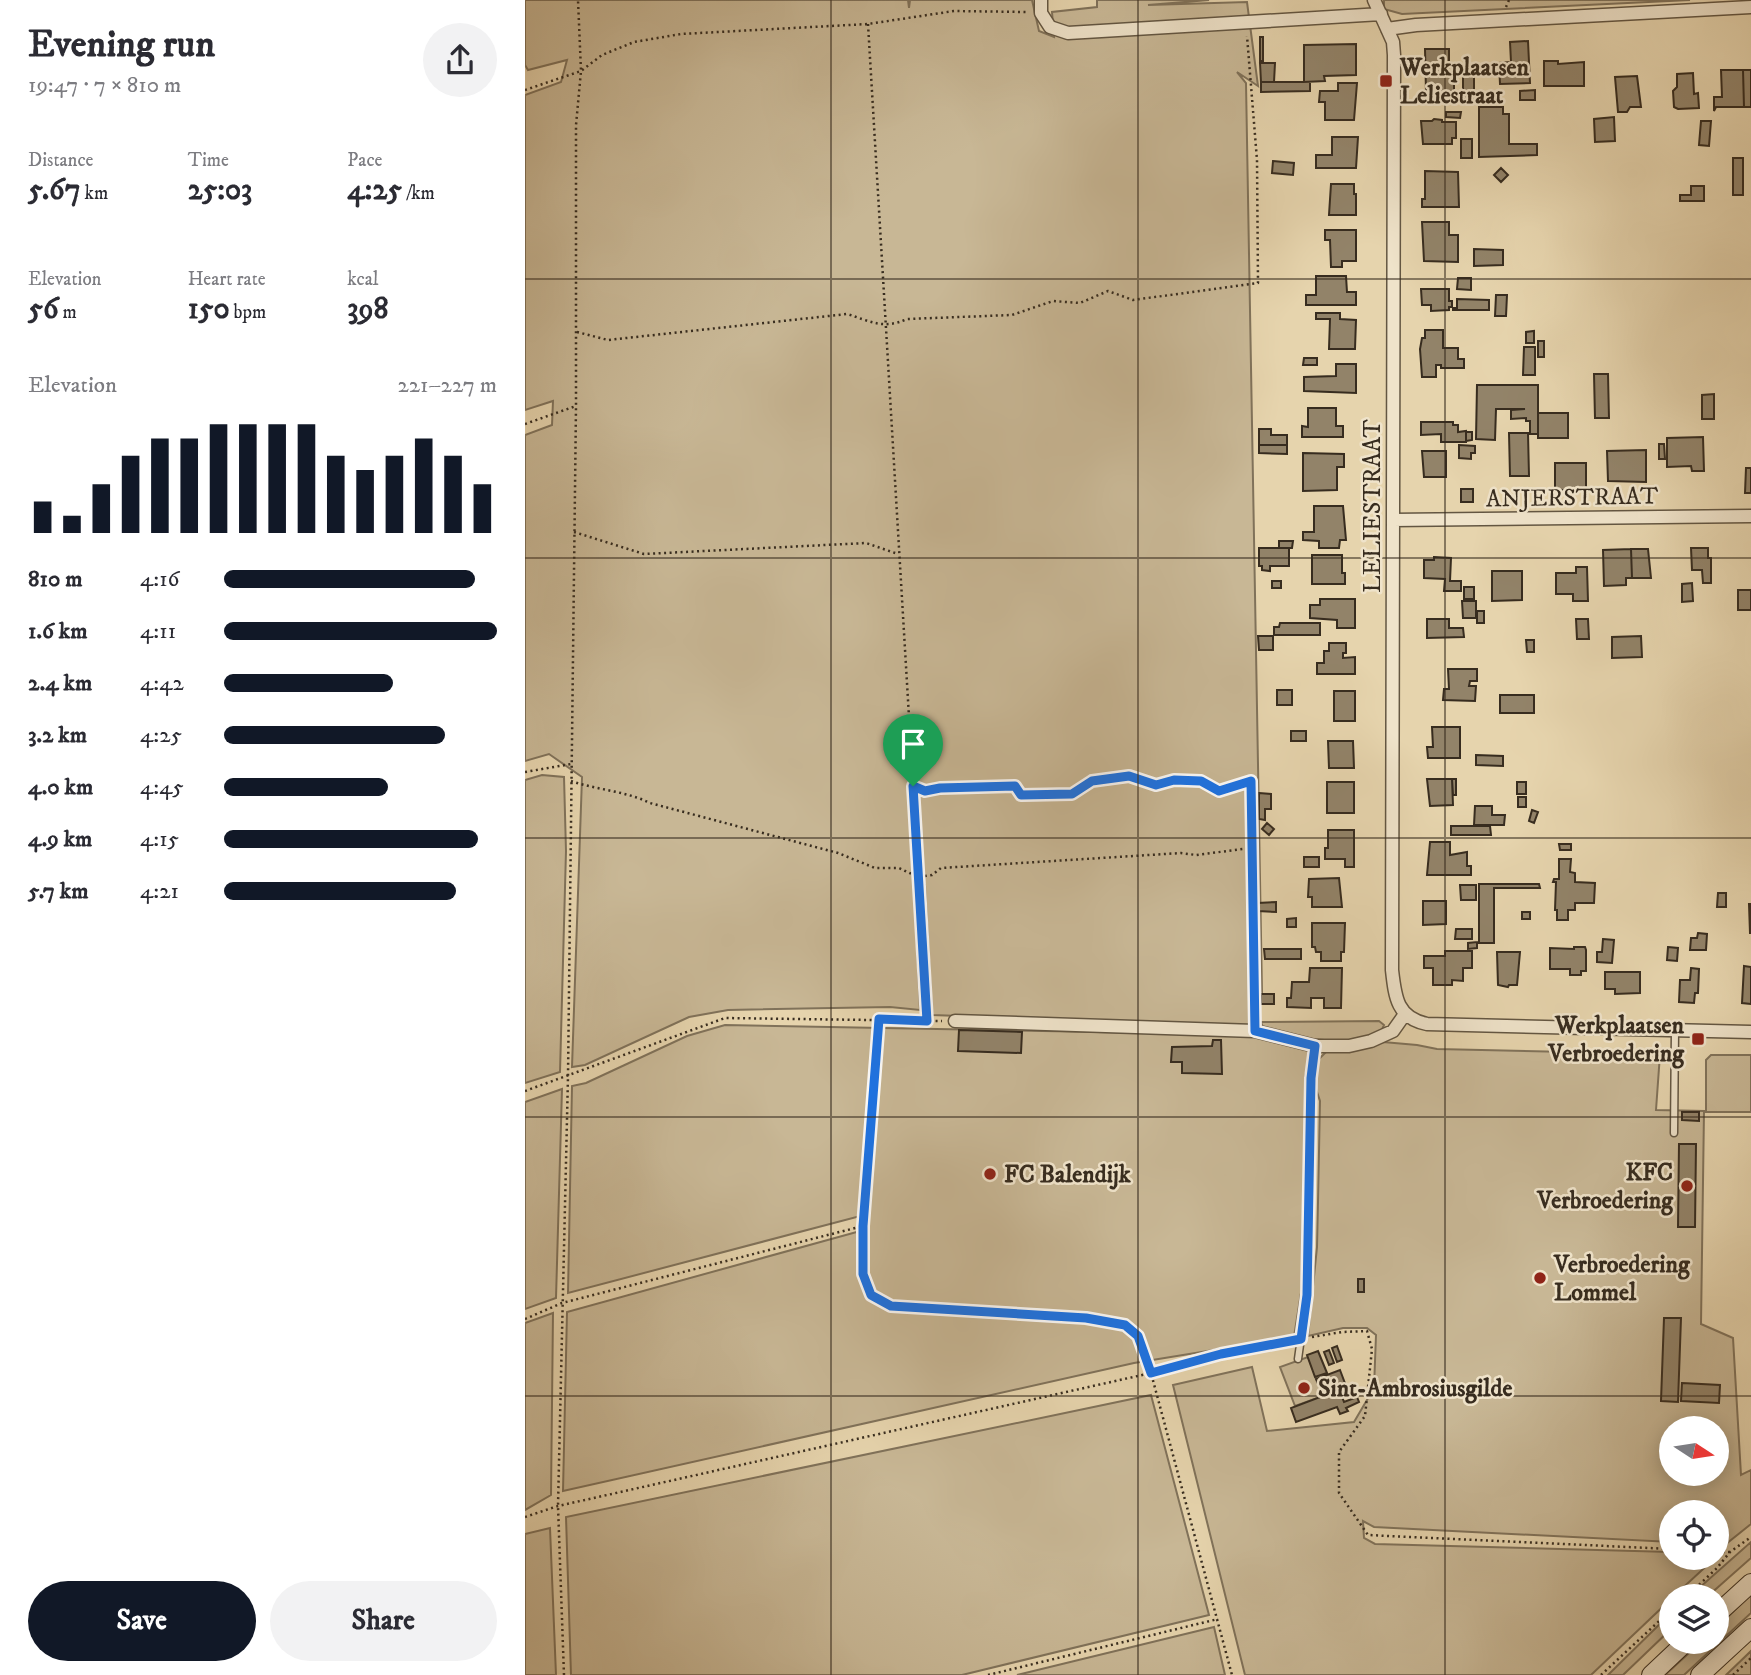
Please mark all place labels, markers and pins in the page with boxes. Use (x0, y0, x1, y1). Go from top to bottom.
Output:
place label: Werkplaatsen Leliestraat (1399, 53, 1530, 111)
marker: Werkplaatsen Leliestraat (1378, 73, 1394, 89)
pin (883, 714, 943, 786)
place label: Werkplaatsen Verbroedering (1547, 1011, 1685, 1069)
marker: Werkplaatsen Verbroedering (1690, 1031, 1706, 1047)
place label: KFC Verbroedering (1536, 1158, 1674, 1216)
place label: FC Balendijk (1004, 1160, 1132, 1190)
marker: FC Balendijk (982, 1166, 998, 1182)
marker: KFC Verbroedering (1679, 1178, 1695, 1194)
place label: Verbroedering Lommel (1553, 1250, 1691, 1308)
marker: Verbroedering Lommel (1532, 1270, 1548, 1286)
place label: Sint-Ambrosiusgilde (1318, 1374, 1512, 1404)
marker: Sint-Ambrosiusgilde (1296, 1380, 1312, 1396)

